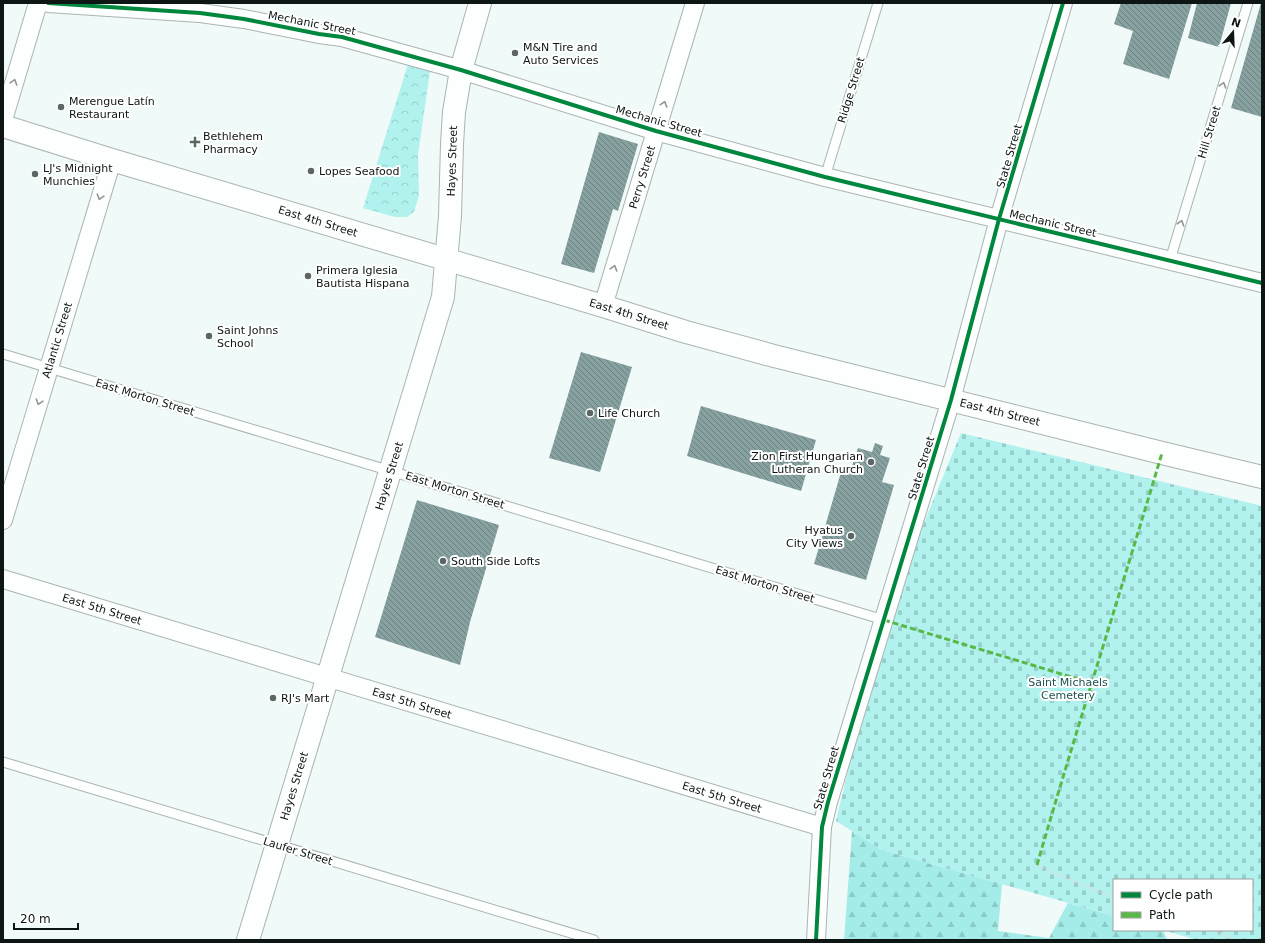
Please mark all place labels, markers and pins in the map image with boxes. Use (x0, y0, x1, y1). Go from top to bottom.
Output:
place label: M&N Tire and Auto Services (523, 41, 599, 67)
marker: M&N Tire and Auto Services (510, 48, 520, 58)
place label: Merengue Latín Restaurant (69, 95, 155, 121)
marker: Merengue Latín Restaurant (56, 102, 66, 112)
place label: Bethlehem Pharmacy (203, 130, 263, 156)
marker: Bethlehem Pharmacy (190, 137, 200, 147)
place label: LJ's Midnight Munchies (43, 162, 113, 188)
place label: Lopes Seafood (319, 165, 399, 178)
marker: Lopes Seafood (306, 166, 316, 176)
marker: LJ's Midnight Munchies (30, 169, 40, 179)
place label: Primera Iglesia Bautista Hispana (316, 264, 409, 290)
marker: Primera Iglesia Bautista Hispana (303, 271, 313, 281)
place label: Saint Johns School (217, 324, 278, 350)
marker: Saint Johns School (204, 331, 214, 341)
place label: Life Church (598, 407, 660, 420)
marker: Life Church (585, 408, 595, 418)
place label: Zion First Hungarian Lutheran Church (751, 450, 863, 476)
marker: Zion First Hungarian Lutheran Church (866, 457, 876, 467)
place label: Hyatus City Views (786, 524, 843, 550)
marker: Hyatus City Views (846, 531, 856, 541)
place label: South Side Lofts (451, 555, 540, 568)
marker: South Side Lofts (438, 556, 448, 566)
place label: RJ's Mart (281, 692, 330, 705)
marker: RJ's Mart (268, 693, 278, 703)

